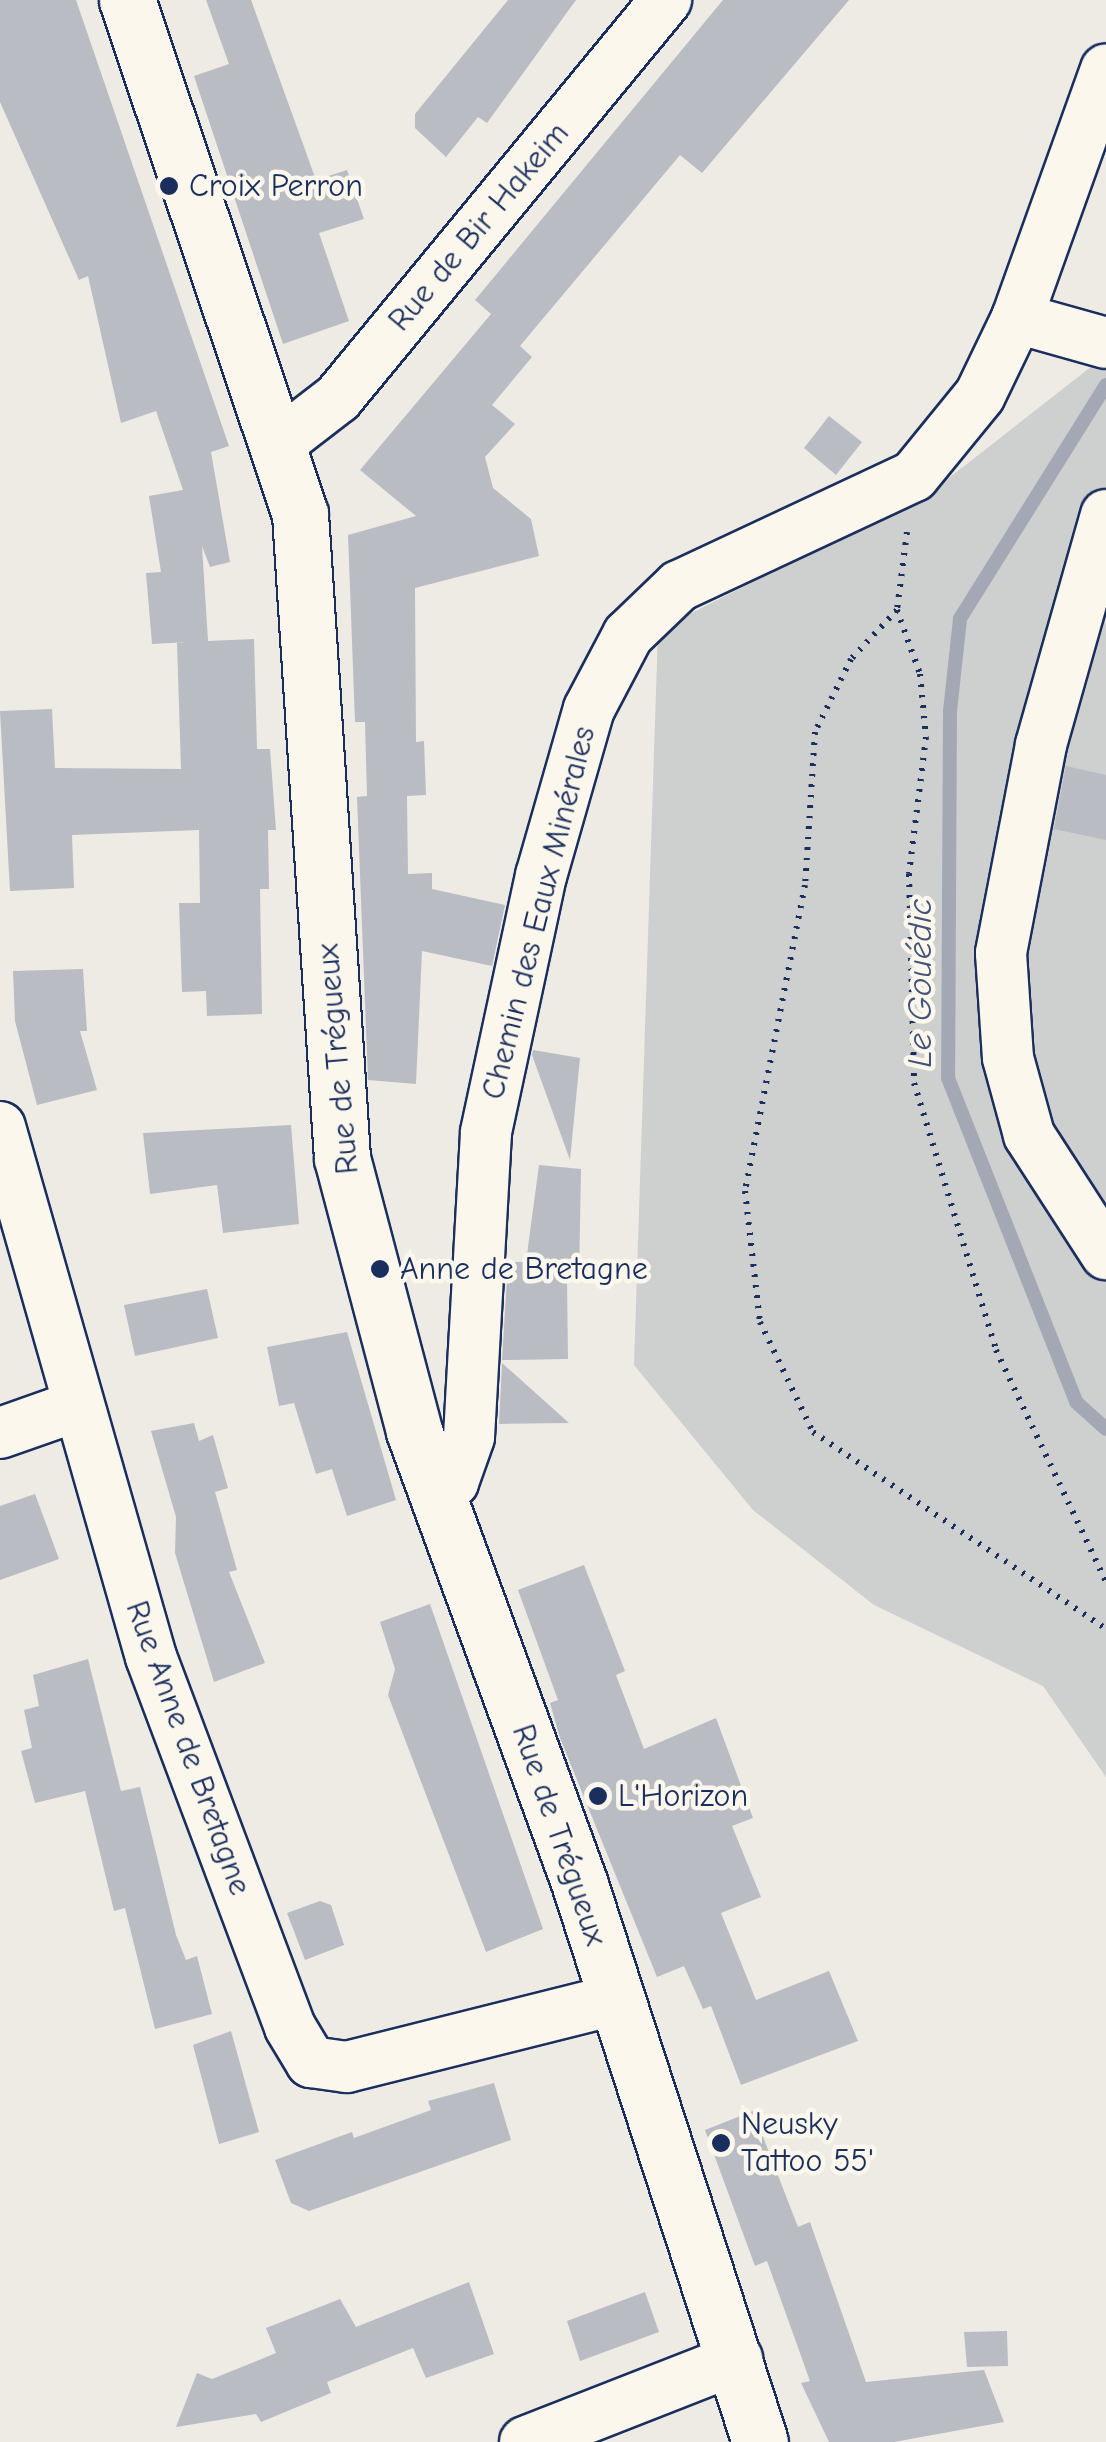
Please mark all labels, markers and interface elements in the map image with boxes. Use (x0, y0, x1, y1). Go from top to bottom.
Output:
street label: Rue de Bir Hakeim (381, 115, 577, 339)
place label: Croix Perron (189, 167, 363, 205)
marker: Croix Perron (158, 175, 180, 197)
street label: Chemin des Eaux Minérales (474, 723, 604, 1103)
water label: Le Gouédic (899, 898, 941, 1068)
street label: Rue de Trégueux (309, 942, 367, 1176)
place label: Anne de Bretagne (400, 1250, 648, 1288)
marker: Anne de Bretagne (369, 1258, 391, 1280)
street label: Rue Anne de Bretagne (117, 1596, 259, 1900)
street label: Rue de Trégueux (503, 1719, 615, 1951)
place label: L'Horizon (618, 1777, 748, 1815)
marker: L'Horizon (587, 1785, 609, 1807)
place label: Neusky Tattoo 55' (741, 2106, 874, 2181)
marker: Neusky Tattoo 55' (710, 2132, 732, 2154)

